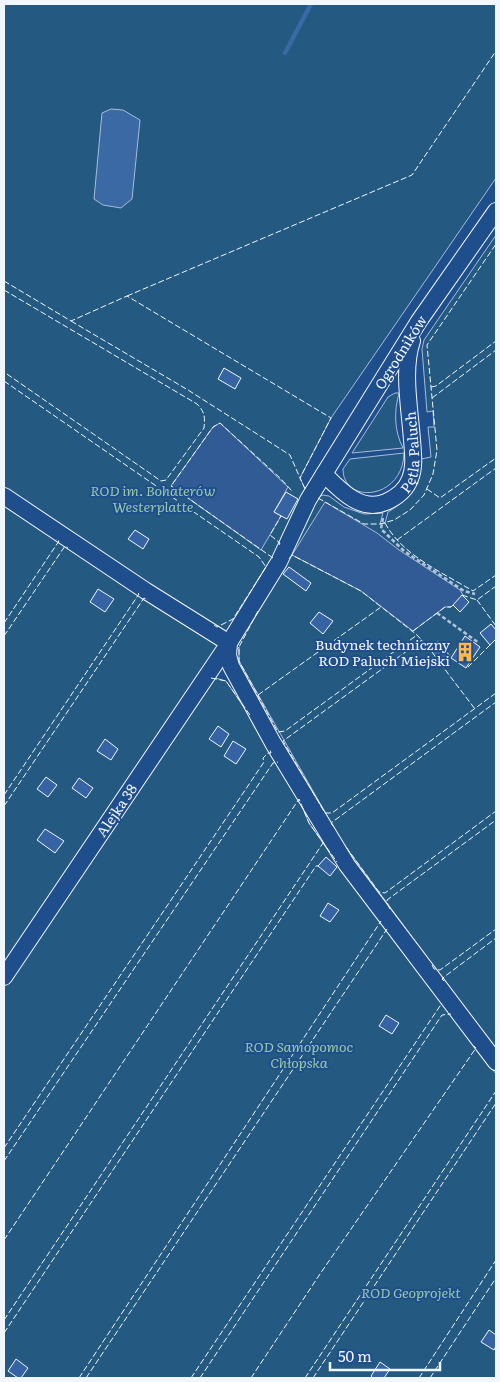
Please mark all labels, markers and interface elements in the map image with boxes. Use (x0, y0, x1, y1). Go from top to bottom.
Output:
street label: Ogrodników (369, 311, 431, 393)
street label: Pętla Paluch (395, 411, 423, 497)
park label: ROD im. Bohaterów Westerplatte (90, 480, 216, 516)
place label: Budynek techniczny ROD Paluch Miejski (315, 634, 451, 670)
building icon: Budynek techniczny ROD Paluch Miejski (454, 641, 476, 663)
street label: Alejka 38 (91, 779, 141, 841)
park label: ROD Samopomoc Chłopska (245, 1036, 354, 1072)
park label: ROD Geoprojekt (361, 1282, 461, 1302)
scale bar (330, 1340, 440, 1372)
text: 50 m (338, 1344, 372, 1367)

